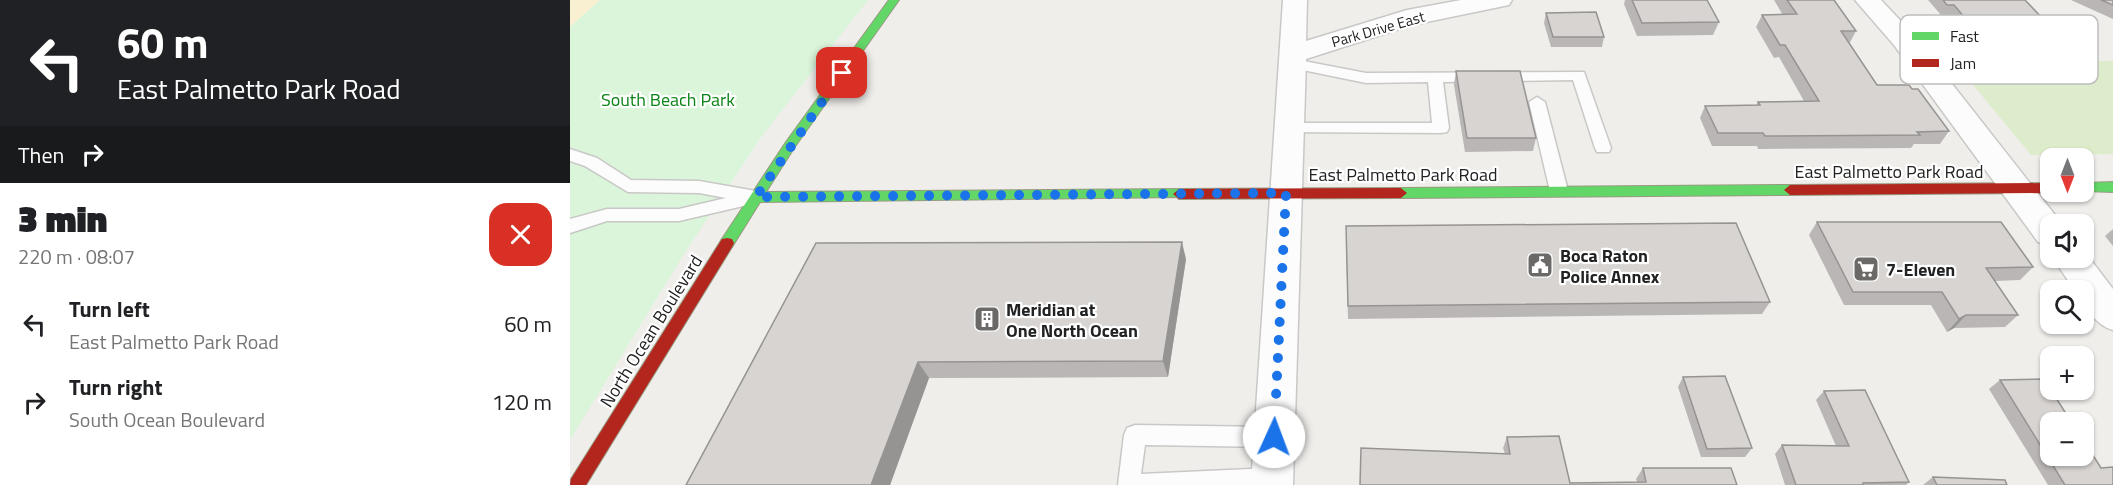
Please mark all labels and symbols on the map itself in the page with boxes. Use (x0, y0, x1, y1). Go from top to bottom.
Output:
street label: Park Drive East (1329, 4, 1428, 53)
legend (1900, 15, 2098, 84)
text: Fast (1950, 24, 1979, 48)
pin (816, 47, 867, 98)
text: Jam (1950, 51, 1976, 75)
park label: South Beach Park (601, 86, 735, 113)
north arrow (2040, 148, 2094, 202)
street label: East Palmetto Park Road (1795, 158, 1983, 185)
street label: East Palmetto Park Road (1309, 161, 1497, 188)
place label: Boca Raton Police Annex (1560, 242, 1660, 290)
street label: North Ocean Boulevard (593, 249, 709, 413)
public building icon: Boca Raton Police Annex (1525, 250, 1555, 280)
supermarket icon: 7-Eleven (1851, 254, 1881, 284)
place label: 7-Eleven (1886, 256, 1955, 283)
place label: Meridian at One North Ocean (1006, 296, 1138, 344)
building icon: Meridian at One North Ocean (972, 304, 1002, 334)
position arrow (1242, 405, 1306, 469)

